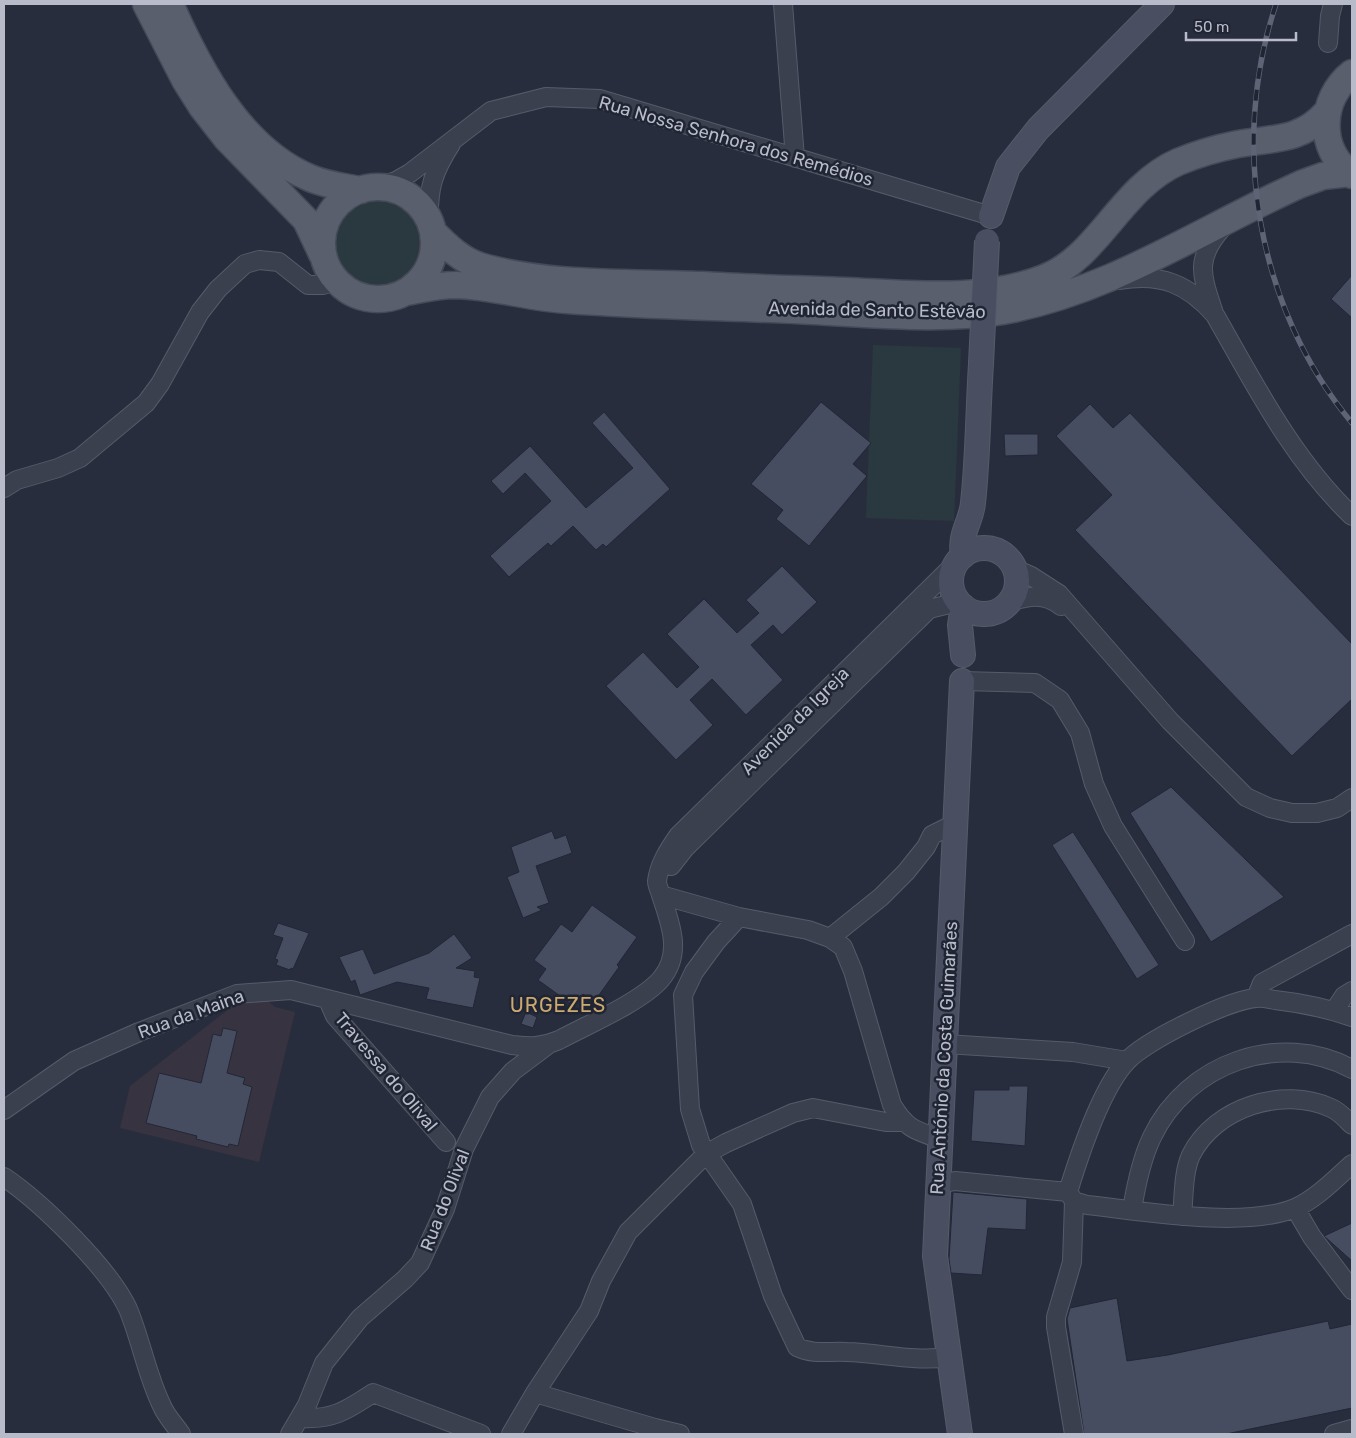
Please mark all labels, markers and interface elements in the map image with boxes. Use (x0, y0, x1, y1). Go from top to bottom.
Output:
scale bar (1186, 10, 1296, 42)
text: 50 m (1194, 18, 1229, 36)
street label: Rua Nossa Senhora dos Remédios (596, 91, 876, 191)
street label: Avenida de Santo Estêvão (768, 297, 986, 323)
street label: Avenida da Igreja (736, 662, 854, 780)
street label: Rua António da Costa Guimarães (926, 921, 962, 1195)
street label: Rua da Maina (135, 985, 247, 1043)
district label: URGEZES (510, 993, 606, 1017)
street label: Travessa do Olival (330, 1008, 442, 1136)
street label: Rua do Olival (416, 1146, 474, 1254)

